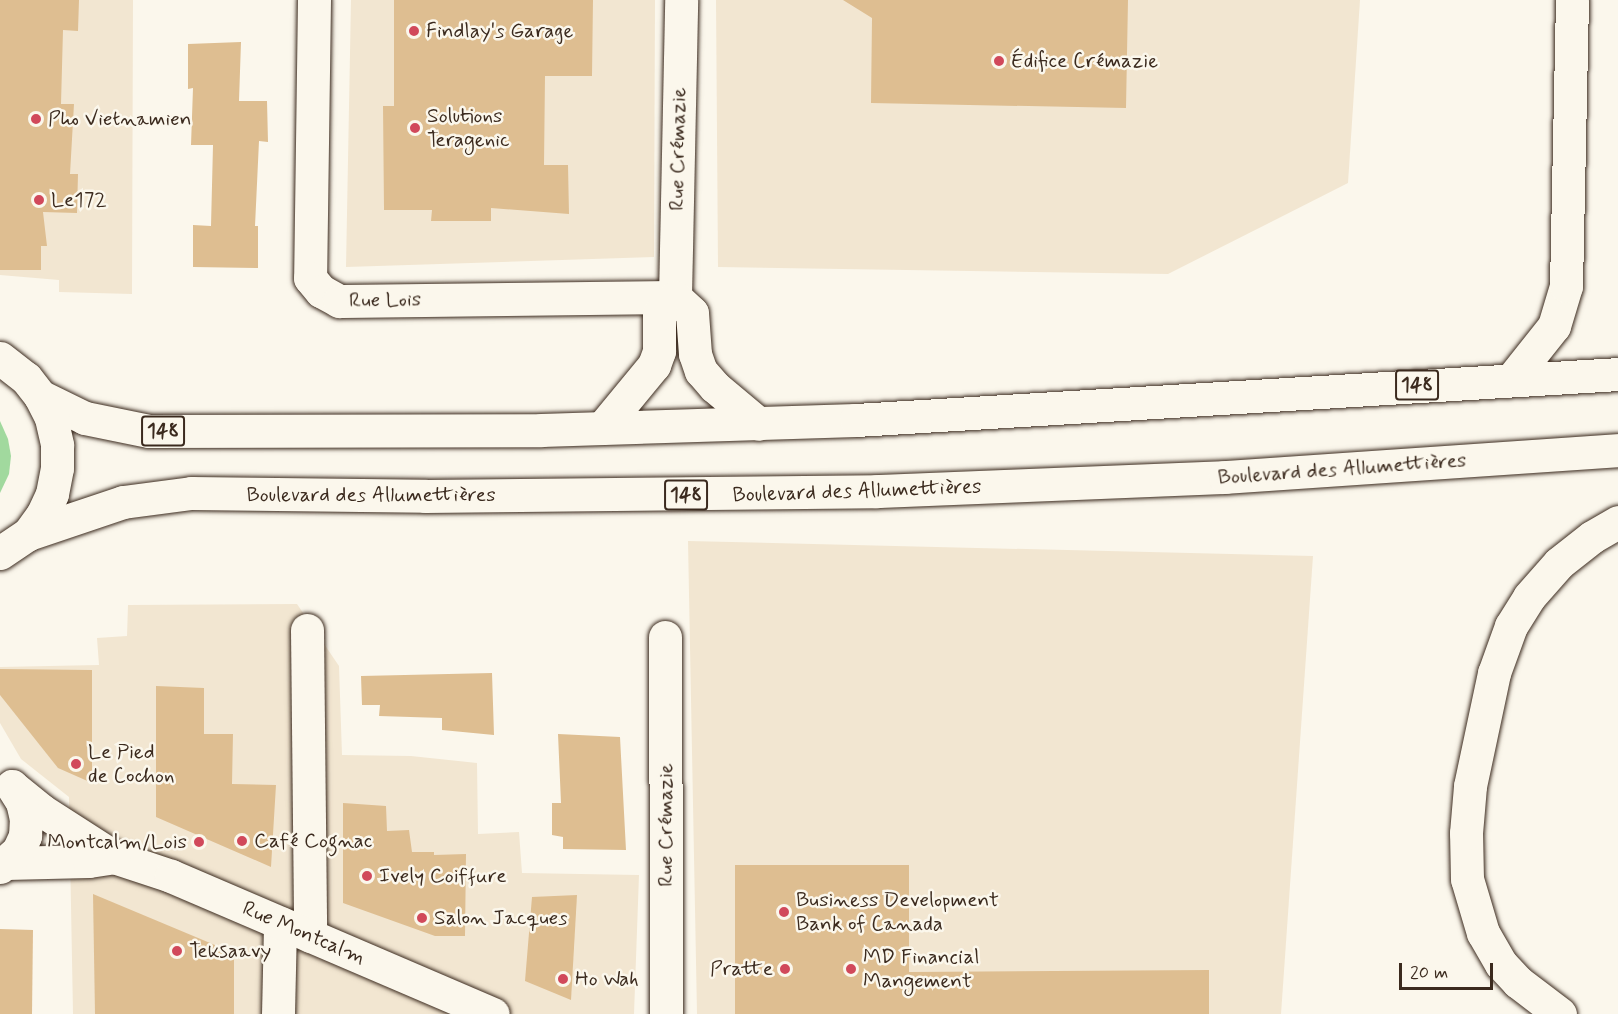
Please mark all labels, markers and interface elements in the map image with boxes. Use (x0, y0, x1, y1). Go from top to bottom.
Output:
place label: Findlay's Garage (426, 18, 573, 44)
marker: Findlay's Garage (407, 24, 421, 38)
place label: Édifice Crémazie (1011, 48, 1160, 74)
marker: Édifice Crémazie (992, 54, 1006, 68)
street label: Rue Crémazie (664, 87, 692, 211)
place label: Solutions Teragenic (427, 103, 510, 153)
place label: Pho Vietnamien (48, 106, 192, 132)
marker: Pho Vietnamien (29, 112, 43, 126)
marker: Solutions Teragenic (408, 121, 422, 135)
place label: Le172 (51, 187, 107, 213)
marker: Le172 (32, 193, 46, 207)
street label: Rue Lois (348, 287, 422, 313)
road number: 148 (1394, 368, 1440, 402)
road number: 148 (140, 414, 186, 448)
street label: Boulevard des Allumettières (1216, 448, 1468, 490)
street label: Boulevard des Allumettières (731, 474, 983, 508)
road number: 148 (664, 478, 708, 512)
street label: Boulevard des Allumettières (245, 482, 497, 508)
place label: Le Pied de Cochon (88, 739, 178, 789)
marker: Le Pied de Cochon (69, 757, 83, 771)
street label: Rue Crémazie (653, 763, 679, 887)
place label: Café Cognac (254, 828, 372, 854)
place label: Montcalm/Lois (47, 829, 187, 855)
marker: Café Cognac (235, 834, 249, 848)
marker: Montcalm/Lois (192, 835, 206, 849)
place label: Ively Coiffure (379, 863, 507, 889)
marker: Ively Coiffure (360, 869, 374, 883)
place label: Business Development Bank of Canada (796, 887, 1007, 937)
street label: Rue Montcalm (239, 896, 369, 970)
place label: Salon Jacques (434, 905, 563, 931)
marker: Business Development Bank of Canada (777, 905, 791, 919)
marker: Salon Jacques (415, 911, 429, 925)
place label: Teksaavy (189, 938, 271, 964)
marker: Teksaavy (170, 944, 184, 958)
place label: MD Financial Mangement (863, 944, 984, 994)
scale bar (1402, 951, 1496, 989)
place label: Pratte (710, 956, 773, 982)
text: 20 m (1410, 961, 1448, 985)
marker: Pratte (778, 962, 792, 976)
marker: MD Financial Mangement (844, 962, 858, 976)
place label: Ho Wah (575, 966, 644, 992)
marker: Ho Wah (556, 972, 570, 986)

